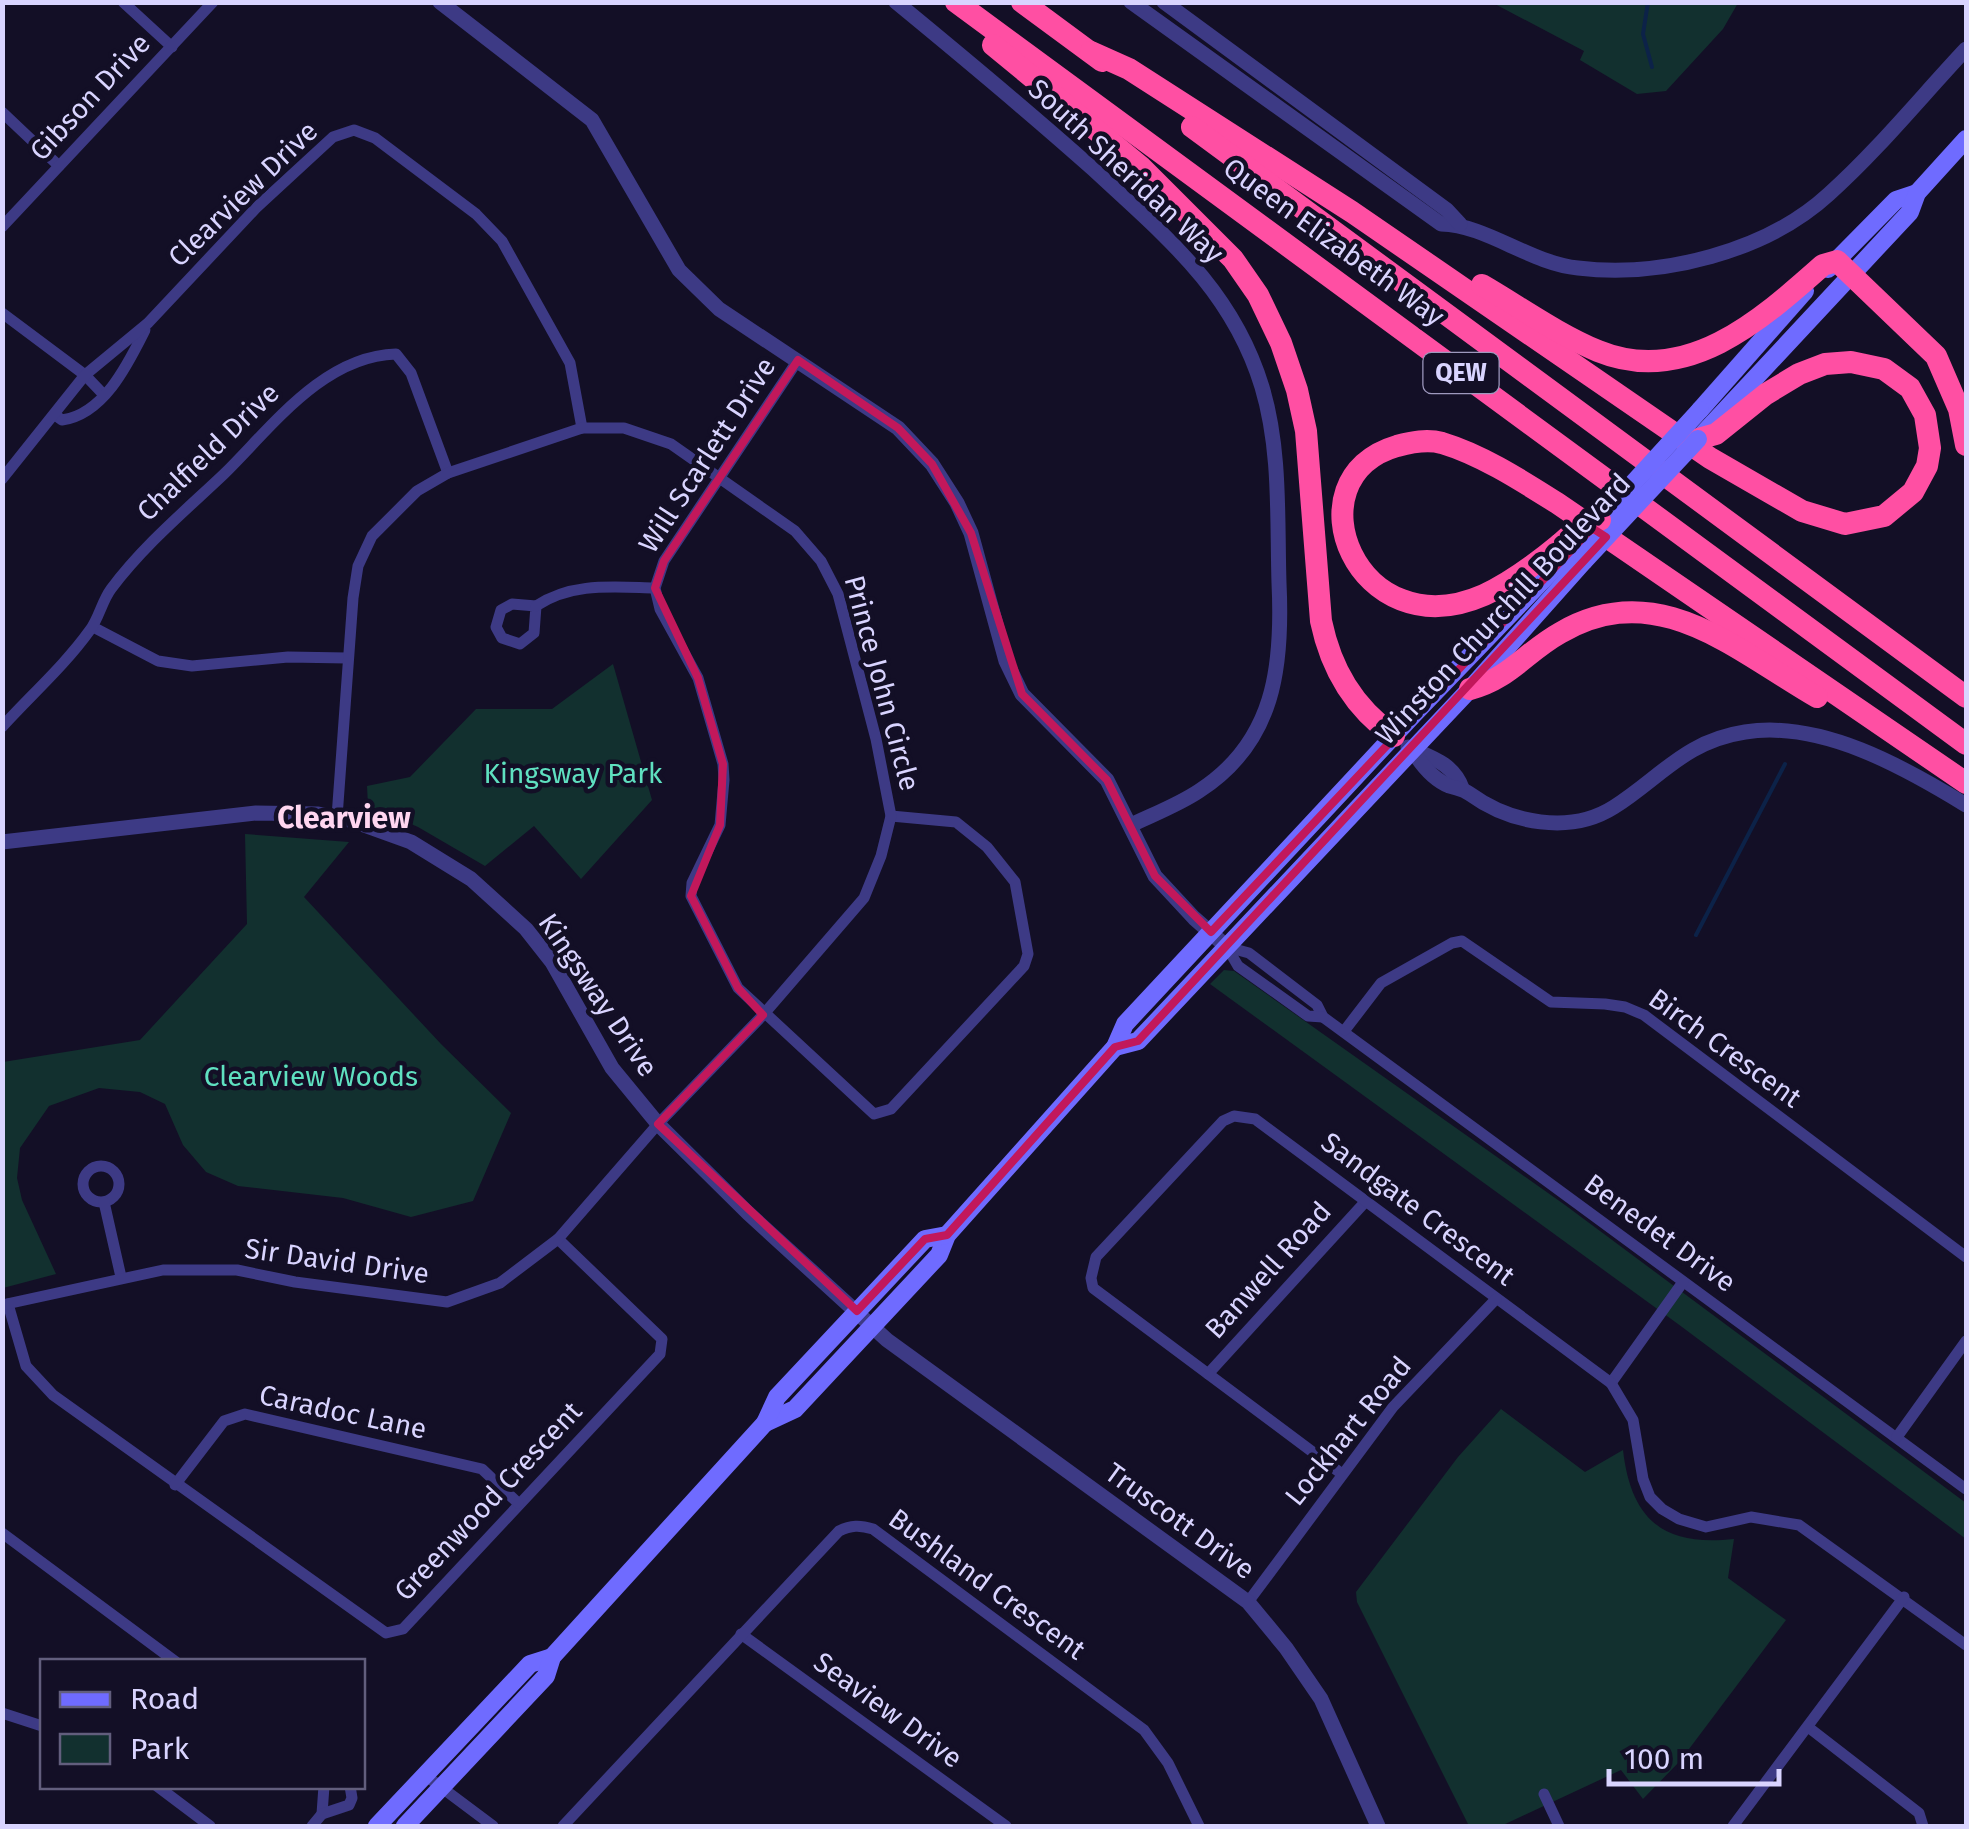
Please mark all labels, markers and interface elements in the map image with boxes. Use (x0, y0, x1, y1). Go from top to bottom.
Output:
street label: Gibson Drive (23, 27, 157, 167)
street label: South Sheridan Way (1022, 72, 1230, 270)
street label: Clearview Drive (162, 115, 324, 273)
street label: Queen Elizabeth Way (1217, 151, 1451, 333)
street label: Will Scarlett Drive (632, 351, 782, 559)
road number: QEW (1424, 353, 1498, 393)
street label: Chalfield Drive (130, 376, 286, 528)
street label: Winston Churchill Boulevard (1369, 467, 1637, 751)
street label: Prince John Circle (837, 572, 927, 794)
park label: Kingsway Park (484, 757, 663, 790)
district label: Clearview (277, 800, 411, 836)
street label: Kingsway Drive (531, 907, 665, 1083)
street label: Birch Crescent (1642, 982, 1808, 1115)
park label: Clearview Woods (204, 1060, 418, 1093)
street label: Sandgate Crescent (1315, 1126, 1522, 1293)
street label: Benedet Drive (1578, 1167, 1742, 1299)
street label: Banwell Road (1198, 1195, 1338, 1345)
street label: Sir David Drive (243, 1232, 431, 1290)
street label: Lockhart Road (1278, 1350, 1418, 1512)
street label: Caradoc Lane (256, 1378, 430, 1446)
street label: Greenwood Crescent (387, 1394, 589, 1607)
street label: Truscott Drive (1099, 1456, 1261, 1586)
street label: Bushland Crescent (882, 1502, 1092, 1667)
street label: Seaview Drive (807, 1645, 969, 1775)
legend (40, 1659, 365, 1789)
text: Road (130, 1681, 199, 1717)
scale bar (1609, 1724, 1779, 1786)
text: Park (130, 1731, 190, 1767)
text: 100 m (1624, 1741, 1704, 1777)

